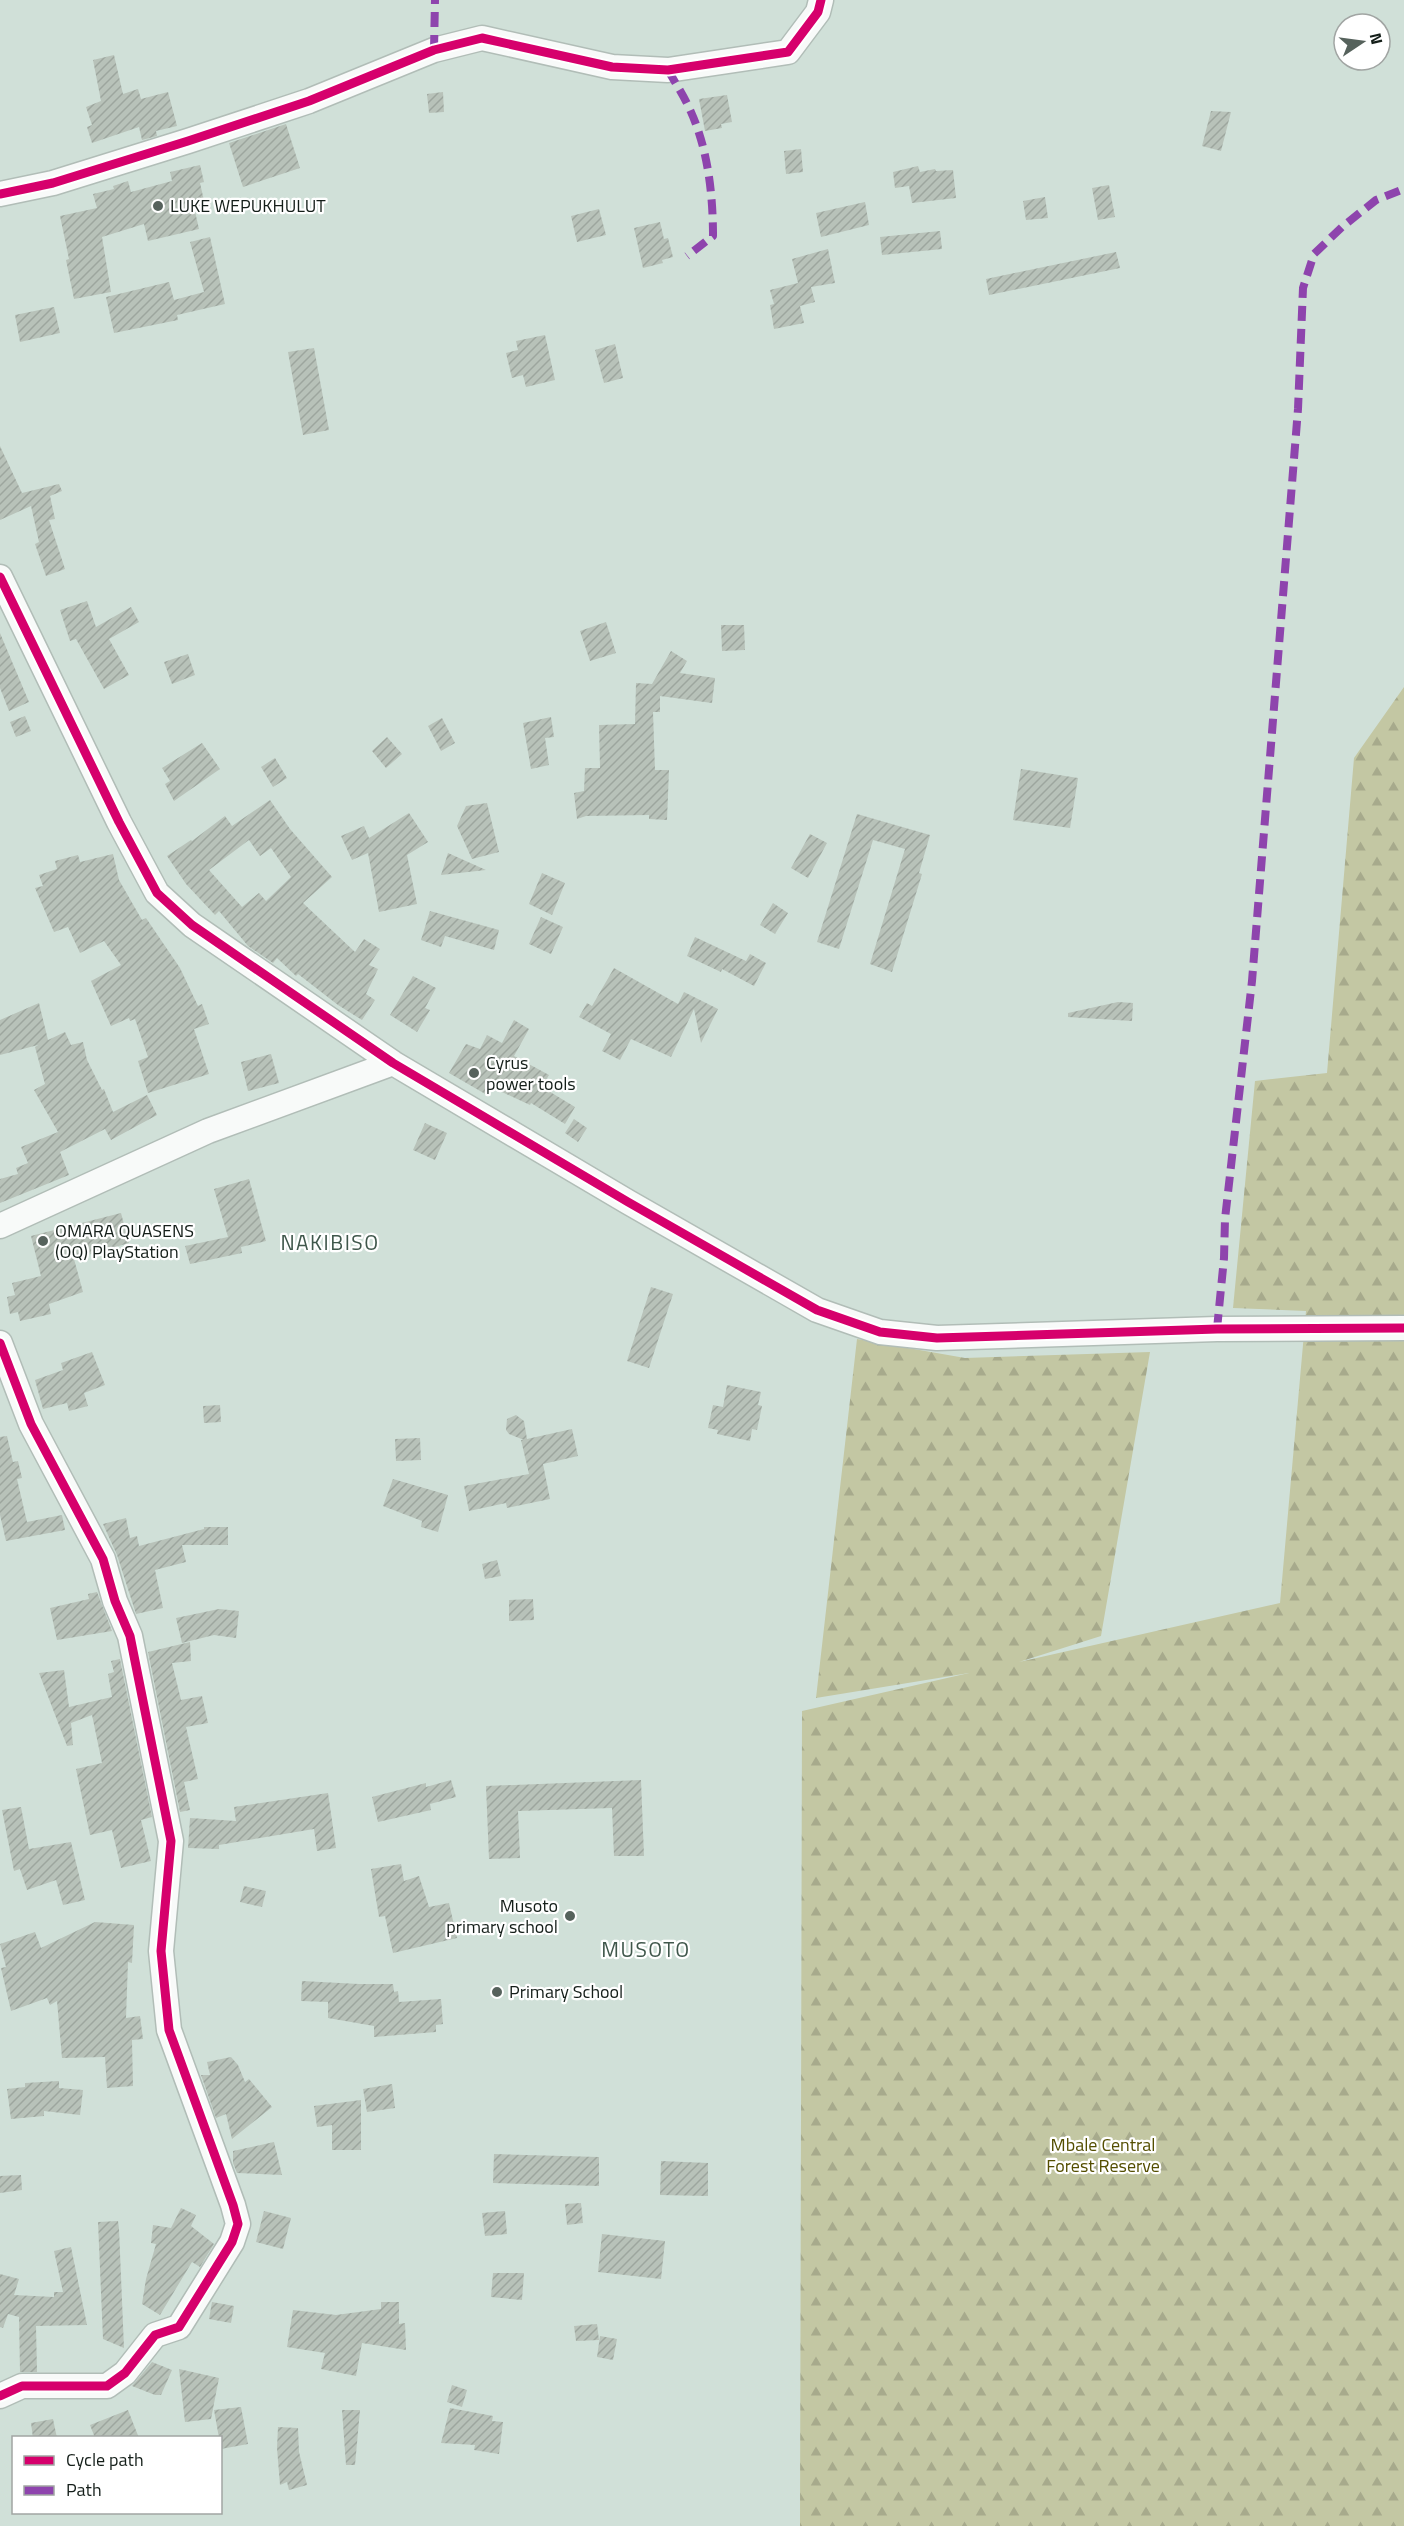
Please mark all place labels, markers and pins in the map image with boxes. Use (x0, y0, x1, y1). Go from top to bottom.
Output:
place label: LUKE WEPUKHULUT (170, 192, 326, 219)
marker: LUKE WEPUKHULUT (151, 199, 165, 213)
place label: Cyrus power tools (486, 1049, 576, 1097)
marker: Cyrus power tools (467, 1066, 481, 1080)
place label: OMARA QUASENS (OQ) PlayStation (55, 1217, 194, 1265)
marker: OMARA QUASENS (OQ) PlayStation (36, 1234, 50, 1248)
place label: Musoto primary school (446, 1892, 558, 1940)
marker: Musoto primary school (563, 1909, 577, 1923)
place label: Primary School (509, 1978, 623, 2005)
marker: Primary School (490, 1985, 504, 1999)

